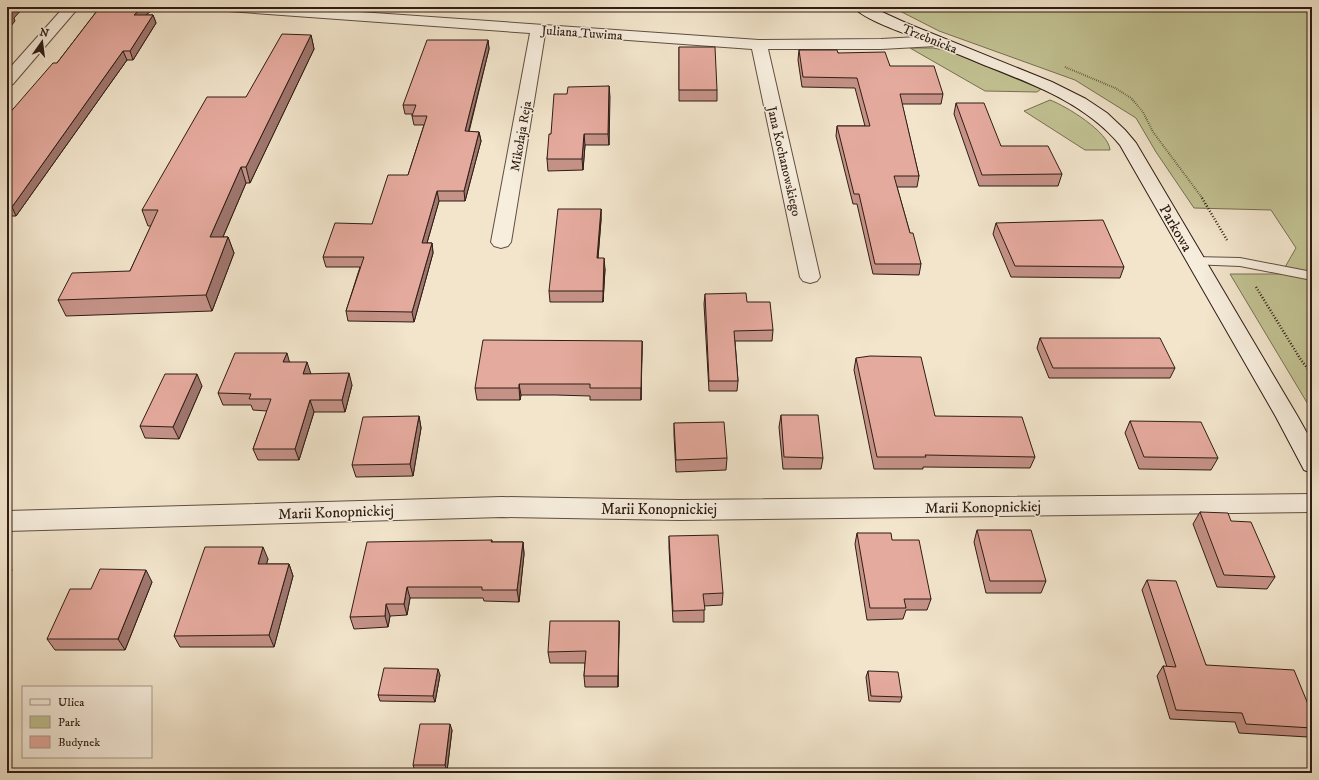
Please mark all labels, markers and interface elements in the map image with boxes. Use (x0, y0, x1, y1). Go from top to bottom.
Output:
street label: Trzebnicka (900, 21, 960, 57)
north arrow (22, 22, 62, 62)
street label: Juliana Tuwima (540, 22, 623, 44)
text: N (38, 25, 50, 41)
street label: Mikołaja Reja (507, 99, 536, 173)
street label: Jana Kochanowskiego (763, 104, 804, 218)
street label: Parkowa (1155, 201, 1197, 256)
street label: Marii Konopnickiej (925, 497, 1041, 518)
street label: Marii Konopnickiej (601, 500, 717, 519)
street label: Marii Konopnickiej (278, 501, 394, 524)
legend (22, 686, 152, 758)
text: Ulica (58, 695, 85, 710)
text: Park (58, 715, 80, 730)
text: Budynek (58, 735, 100, 750)

